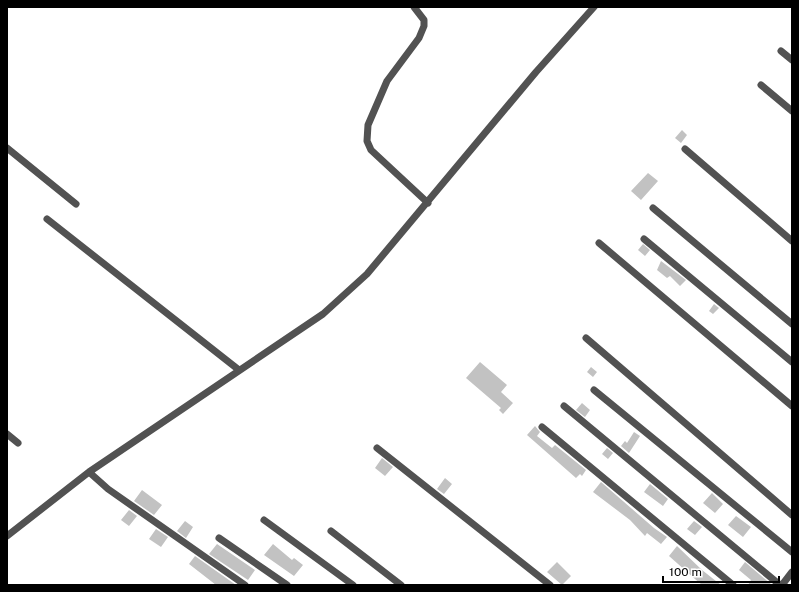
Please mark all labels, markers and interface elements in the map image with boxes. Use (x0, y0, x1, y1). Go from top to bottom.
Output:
scale bar (663, 558, 779, 584)
text: 100 m (669, 565, 702, 579)

